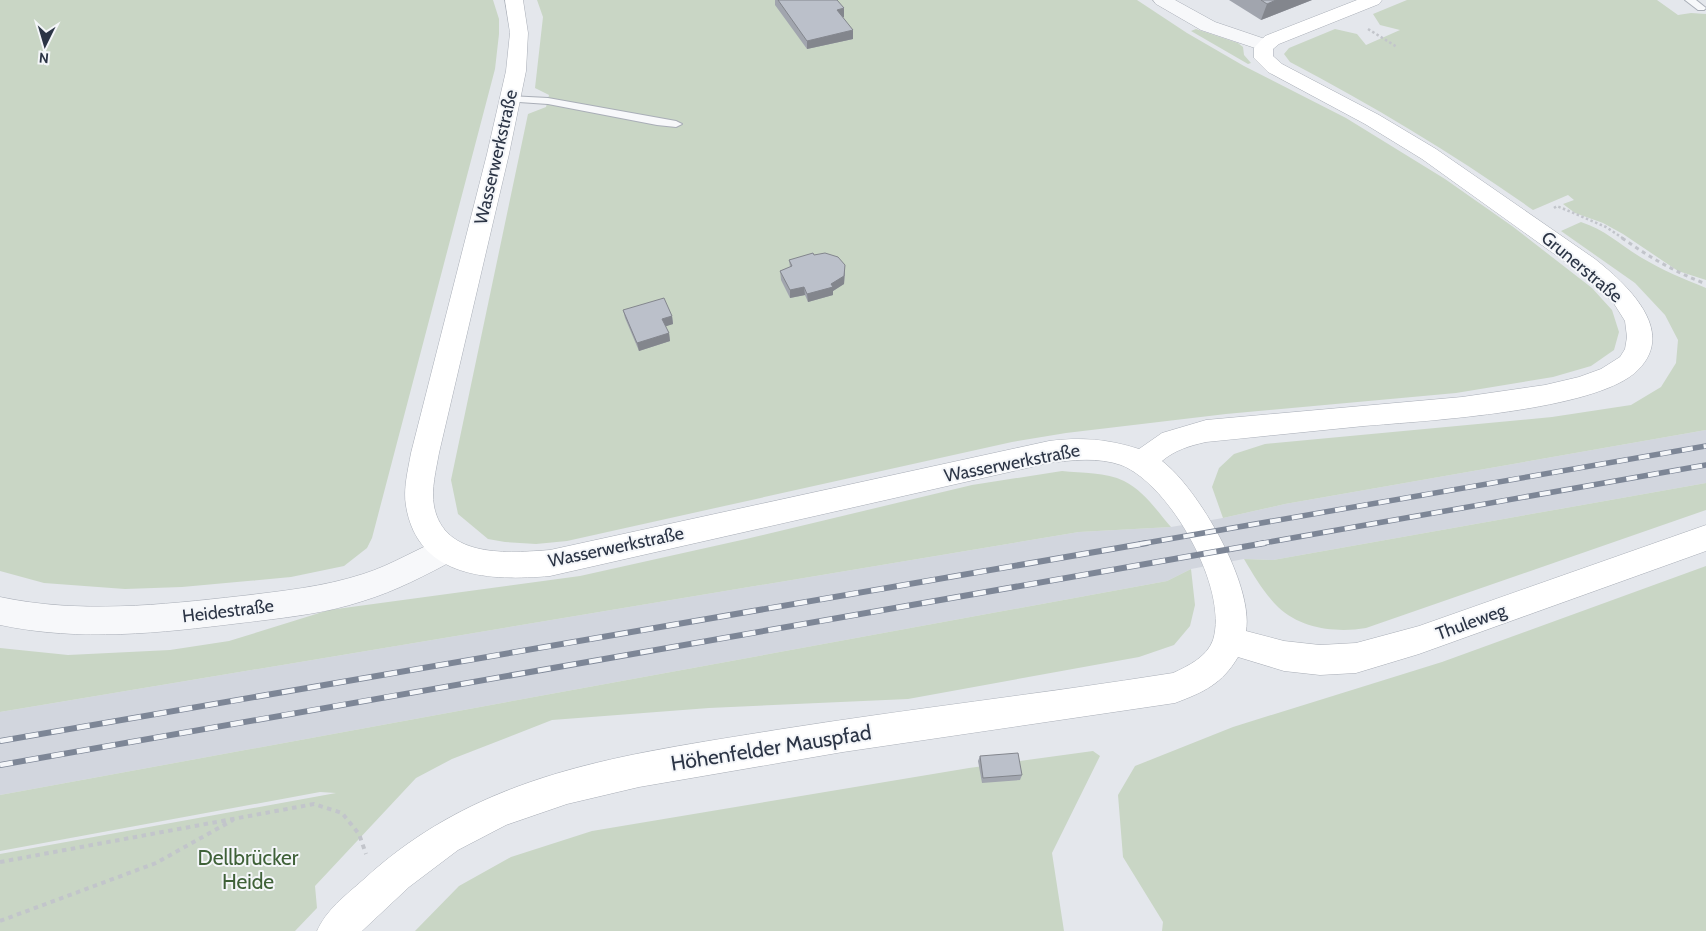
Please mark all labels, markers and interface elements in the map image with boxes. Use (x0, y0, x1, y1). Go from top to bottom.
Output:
north arrow (20, 20, 70, 70)
text: N (38, 49, 50, 67)
street label: Wasserwerkstraße (470, 87, 522, 227)
street label: Grunerstraße (1537, 227, 1627, 307)
street label: Wasserwerkstraße (942, 439, 1082, 487)
street label: Wasserwerkstraße (546, 522, 686, 572)
street label: Heidestraße (181, 594, 275, 628)
street label: Thuleweg (1433, 599, 1510, 645)
street label: Höhenfelder Mauspfad (669, 719, 873, 776)
park label: Dellbrücker Heide (198, 845, 299, 894)

